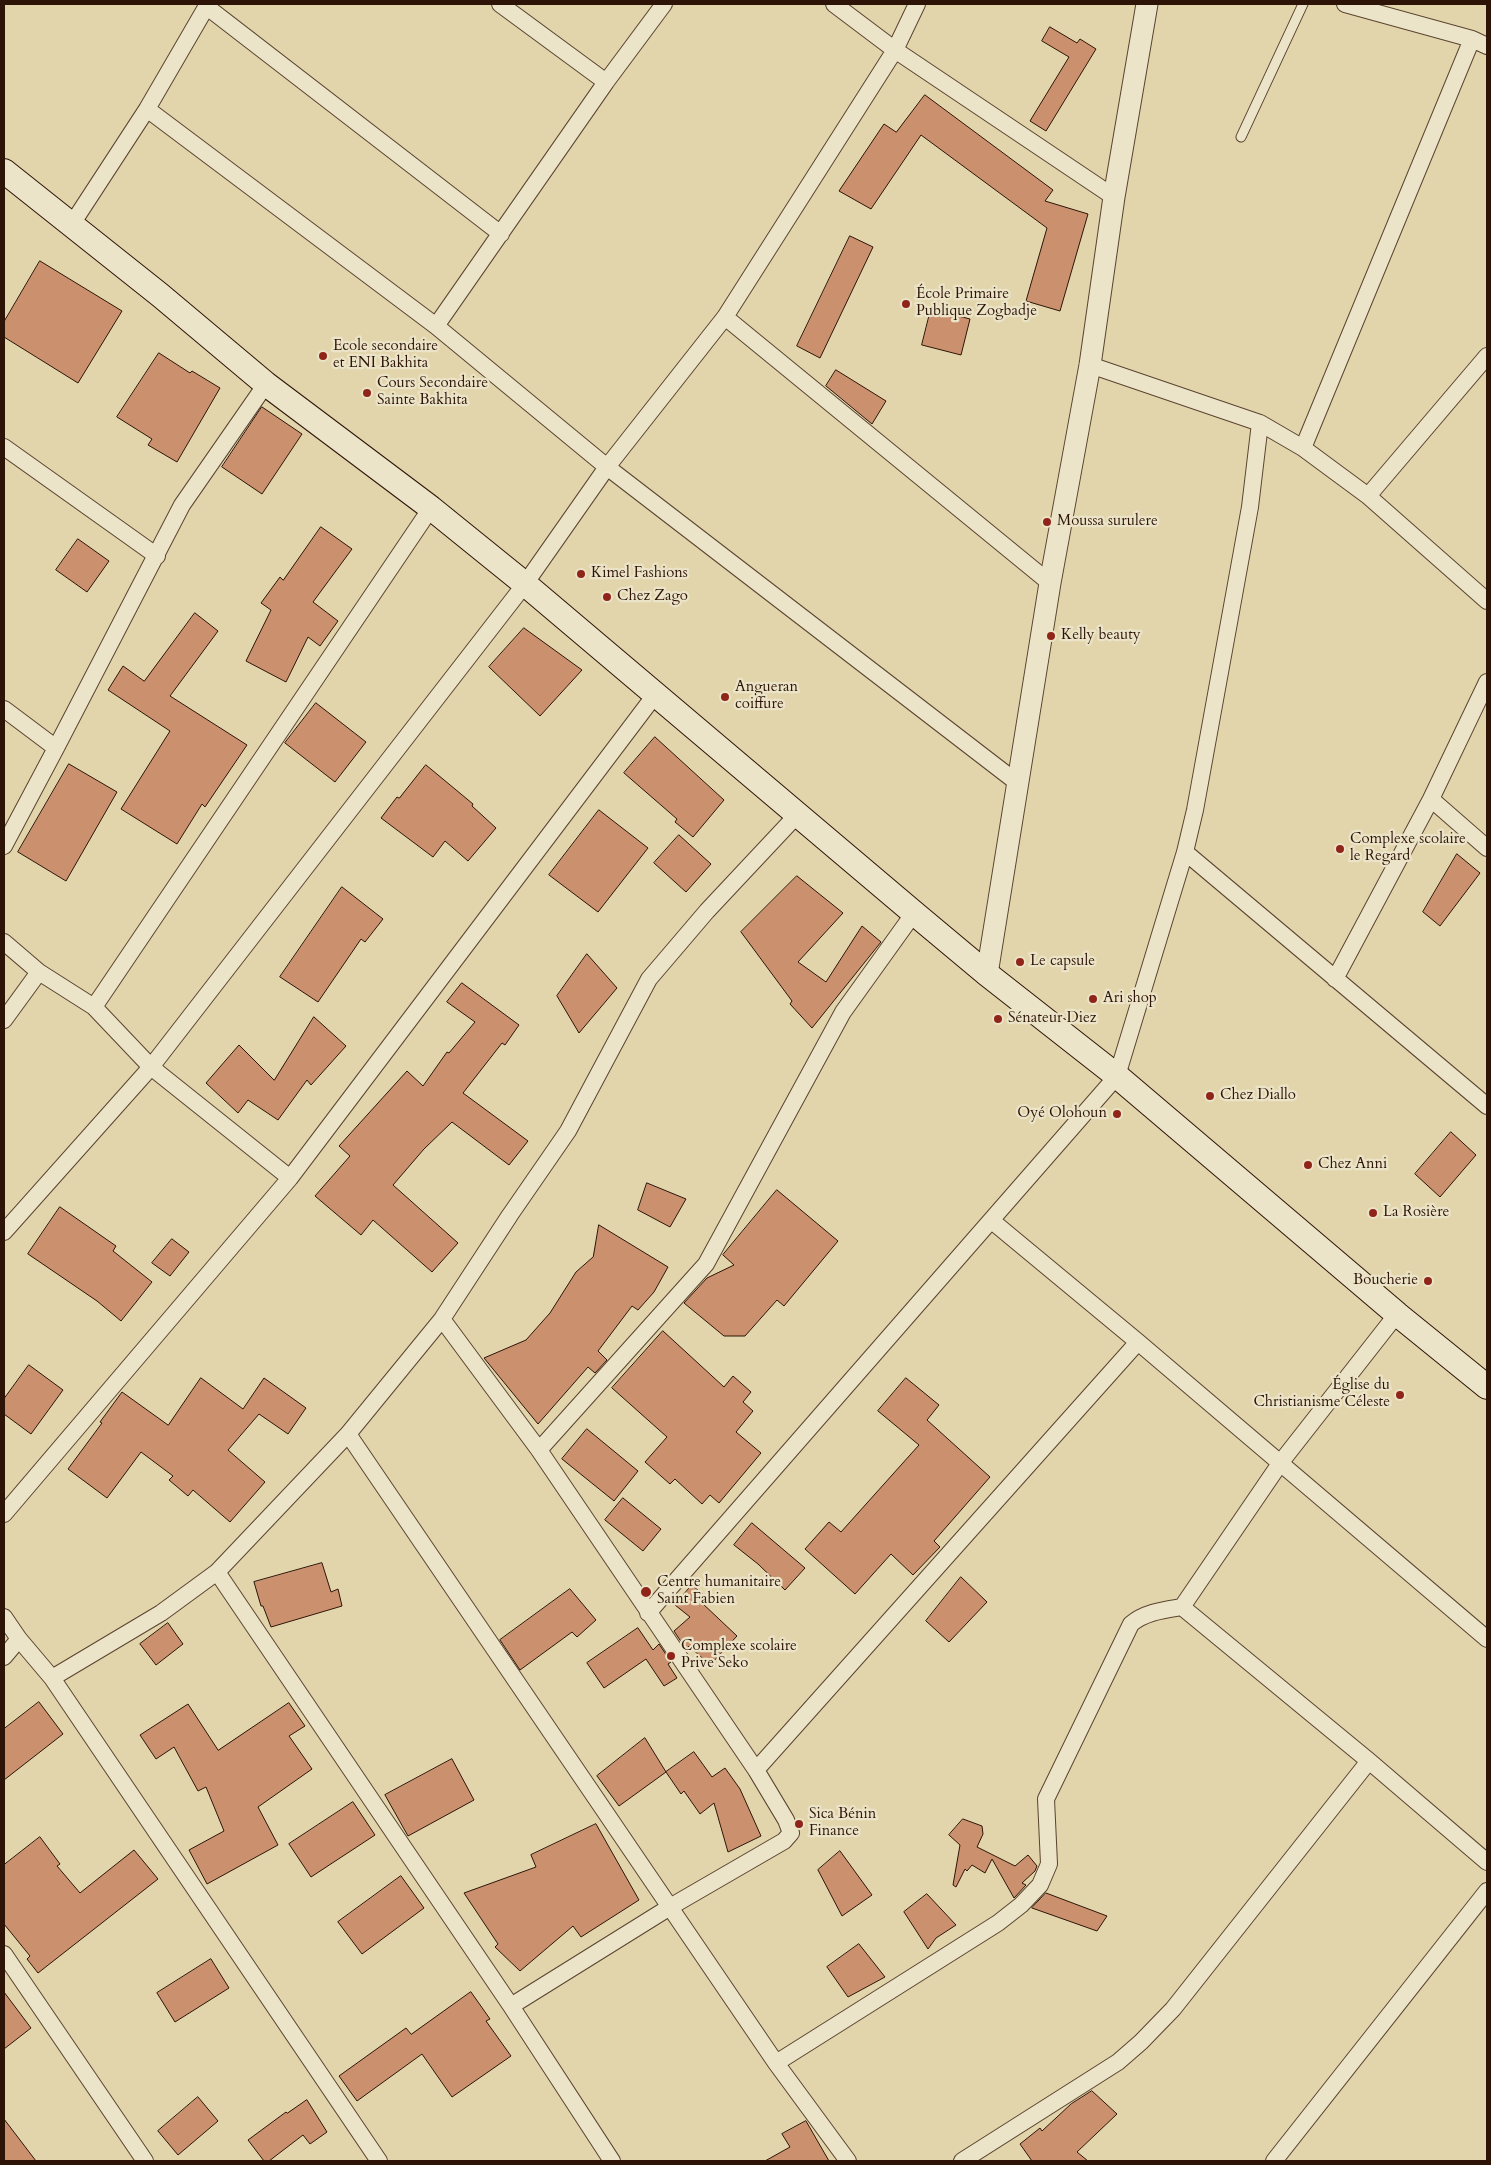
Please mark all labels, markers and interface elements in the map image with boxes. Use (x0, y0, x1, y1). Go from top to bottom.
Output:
place label: École Primaire Publique Zogbadje (916, 286, 1037, 321)
marker: École Primaire Publique Zogbadje (900, 298, 912, 310)
place label: Ecole secondaire et ENI Bakhita (333, 338, 438, 373)
marker: Ecole secondaire et ENI Bakhita (317, 350, 329, 362)
place label: Cours Secondaire Sainte Bakhita (377, 375, 488, 410)
marker: Cours Secondaire Sainte Bakhita (361, 387, 373, 399)
place label: Moussa surulere (1057, 513, 1158, 531)
marker: Moussa surulere (1041, 516, 1053, 528)
place label: Kimel Fashions (591, 565, 688, 583)
marker: Kimel Fashions (575, 568, 587, 580)
place label: Chez Zago (617, 588, 688, 606)
marker: Chez Zago (601, 591, 613, 603)
place label: Kelly beauty (1061, 627, 1141, 645)
marker: Kelly beauty (1045, 630, 1057, 642)
place label: Angueran coiffure (735, 679, 798, 714)
marker: Angueran coiffure (719, 691, 731, 703)
place label: Complexe scolaire le Regard (1350, 831, 1466, 866)
marker: Complexe scolaire le Regard (1334, 843, 1346, 855)
place label: Le capsule (1030, 953, 1095, 971)
marker: Le capsule (1014, 956, 1026, 968)
place label: Ari shop (1103, 990, 1157, 1008)
marker: Ari shop (1087, 993, 1099, 1005)
place label: Sénateur Diez (1008, 1010, 1097, 1028)
marker: Sénateur Diez (992, 1013, 1004, 1025)
place label: Chez Diallo (1220, 1087, 1296, 1105)
marker: Chez Diallo (1204, 1090, 1216, 1102)
place label: Oyé Olohoun (1017, 1105, 1107, 1123)
marker: Oyé Olohoun (1111, 1108, 1123, 1120)
place label: Chez Anni (1318, 1156, 1387, 1174)
marker: Chez Anni (1302, 1159, 1314, 1171)
place label: La Rosière (1383, 1204, 1449, 1222)
marker: La Rosière (1367, 1207, 1379, 1219)
place label: Boucherie (1353, 1272, 1418, 1290)
marker: Boucherie (1422, 1275, 1434, 1287)
place label: Église du Christianisme Céleste (1253, 1377, 1390, 1412)
marker: Église du Christianisme Céleste (1394, 1389, 1406, 1401)
place label: Centre humanitaire Saint Fabien (657, 1574, 781, 1609)
marker: Centre humanitaire Saint Fabien (639, 1585, 653, 1599)
place label: Complexe scolaire Prive Seko (681, 1638, 797, 1673)
marker: Complexe scolaire Prive Seko (665, 1650, 677, 1662)
place label: Sica Bénin Finance (809, 1806, 876, 1841)
marker: Sica Bénin Finance (793, 1818, 805, 1830)

